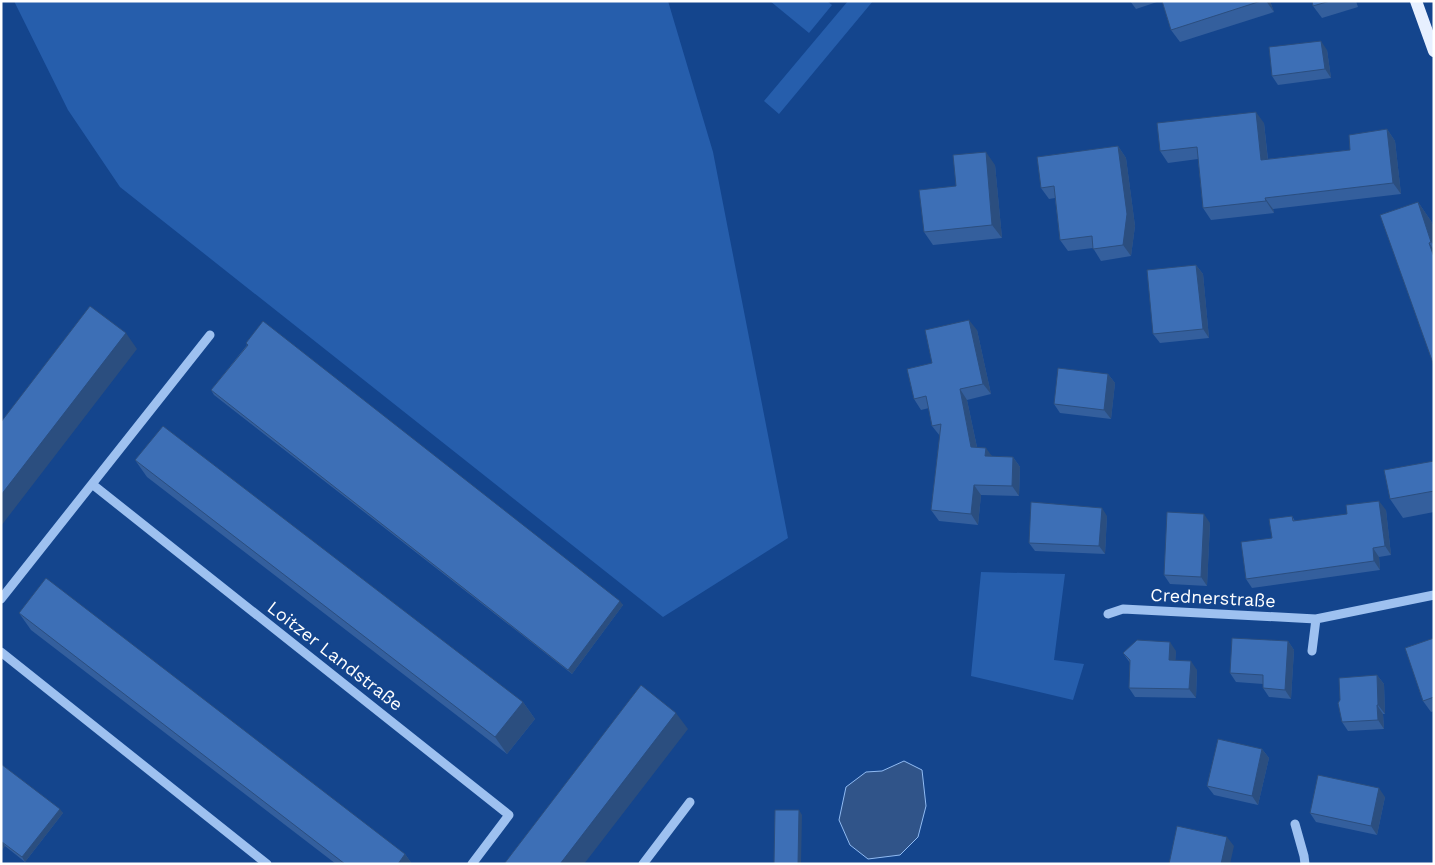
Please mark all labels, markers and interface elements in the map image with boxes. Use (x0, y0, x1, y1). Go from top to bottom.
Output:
street label: Crednerstraße (1150, 584, 1276, 611)
street label: Loitzer Landstraße (264, 596, 407, 715)

